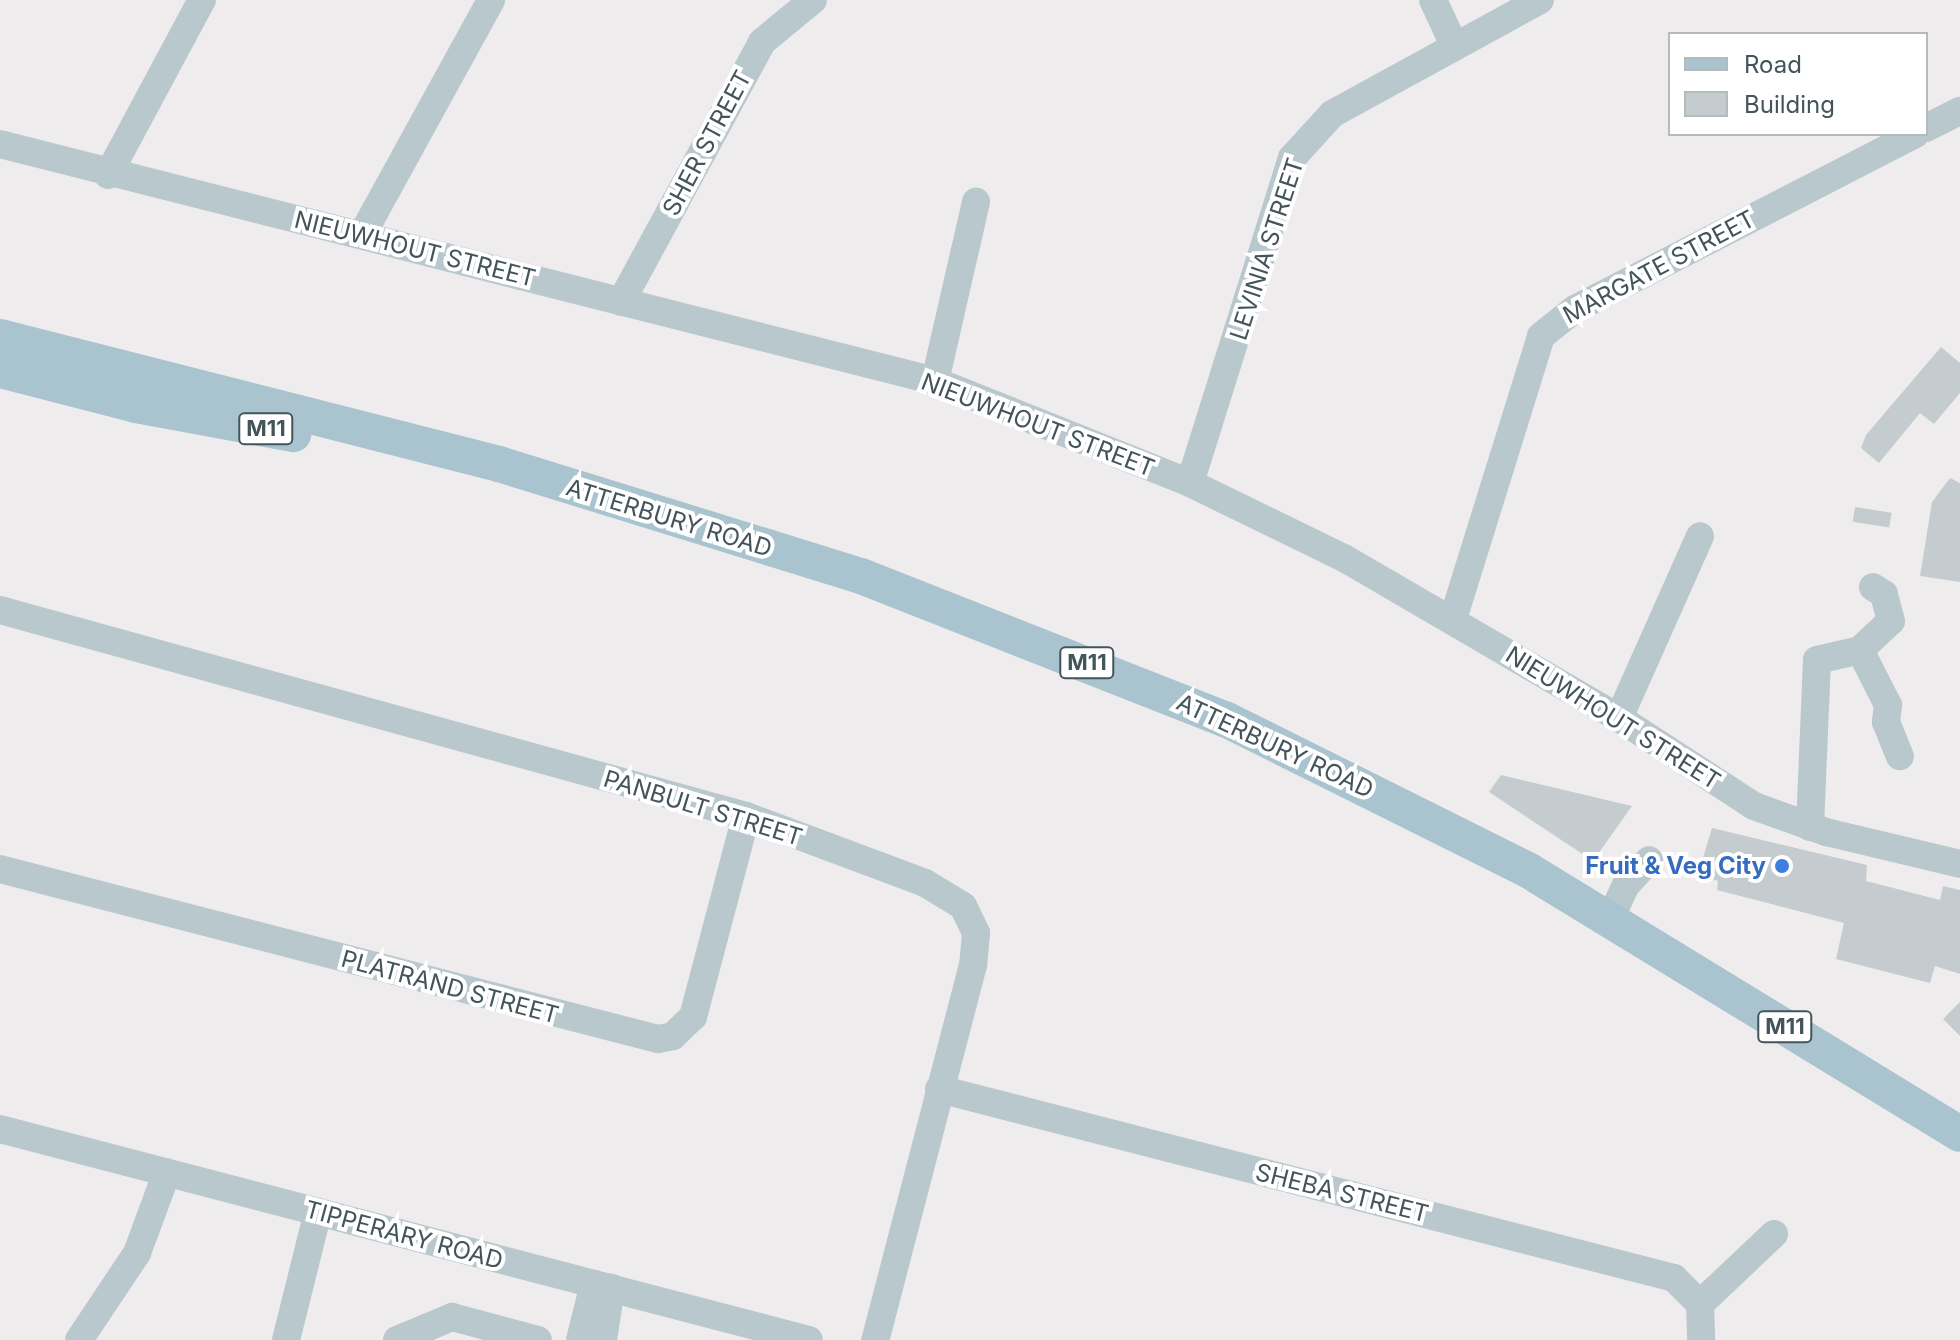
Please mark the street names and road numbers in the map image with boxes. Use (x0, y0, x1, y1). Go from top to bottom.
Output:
street label: SHER STREET (657, 65, 757, 221)
street label: LEVINIA STREET (1224, 154, 1310, 344)
street label: MARGATE STREET (1558, 204, 1760, 330)
street label: NIEUWHOUT STREET (291, 205, 539, 293)
street label: NIEUWHOUT STREET (917, 367, 1159, 483)
road number: M11 (238, 411, 294, 447)
street label: ATTERBURY ROAD (563, 473, 775, 563)
street label: NIEUWHOUT STREET (1500, 640, 1726, 796)
road number: M11 (1059, 645, 1115, 681)
street label: ATTERBURY ROAD (1172, 688, 1378, 804)
street label: PANBULT STREET (600, 764, 806, 852)
street label: PLATRAND STREET (338, 944, 562, 1030)
road number: M11 (1757, 1009, 1813, 1045)
street label: SHEBA STREET (1252, 1158, 1432, 1228)
street label: TIPPERARY ROAD (302, 1195, 506, 1275)

